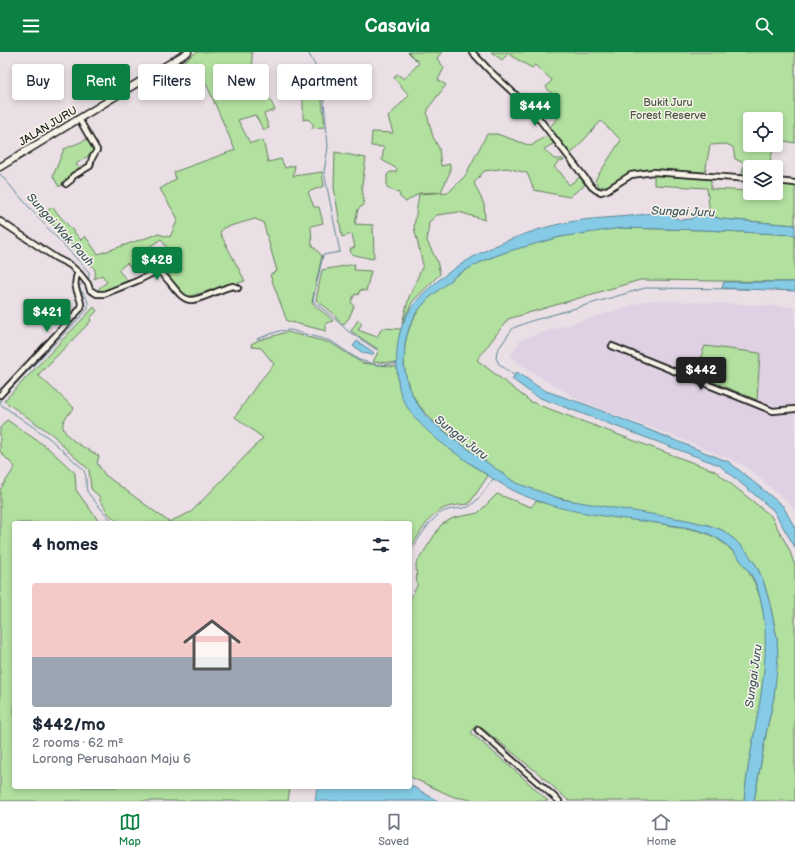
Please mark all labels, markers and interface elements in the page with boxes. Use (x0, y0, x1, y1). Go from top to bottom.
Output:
icon: menu (20, 15, 42, 37)
icon: search (753, 15, 775, 37)
text: Casavia (365, 16, 430, 37)
chip: Buy (12, 64, 64, 100)
chip: Rent (72, 64, 130, 100)
chip: Filters (138, 64, 205, 100)
chip: New (213, 64, 269, 100)
chip: Apartment (277, 64, 372, 100)
pin: $444 (511, 93, 559, 127)
park label: Bukit Juru Forest Reserve (630, 96, 707, 122)
text: $444 (519, 98, 551, 114)
street label: JALAN JURU (17, 104, 79, 148)
map controls (743, 112, 783, 200)
button: locate (743, 112, 783, 152)
button: layers (743, 160, 783, 200)
water label: Sungai Wak Pauh (23, 190, 97, 270)
water label: Sungai Juru (651, 203, 716, 221)
pin: $428 (133, 247, 181, 281)
text: $428 (141, 252, 173, 268)
pin: $421 (23, 299, 71, 333)
text: $421 (32, 304, 62, 320)
pin: $442 (677, 357, 725, 391)
text: $442 (685, 362, 717, 378)
water label: Sungai Juru (431, 412, 491, 464)
icon: filters (370, 534, 392, 556)
text: 4 homes (32, 535, 98, 555)
icon: home (176, 609, 248, 681)
water label: Sungai Juru (742, 643, 766, 709)
text: $442/mo (32, 715, 106, 735)
text: 2 rooms · 62 m² (32, 735, 124, 751)
text: Lorong Perusahaan Maju 6 (32, 751, 191, 767)
tab: Map (119, 811, 141, 848)
tab: Saved (378, 811, 409, 848)
tab: Home (646, 811, 676, 848)

